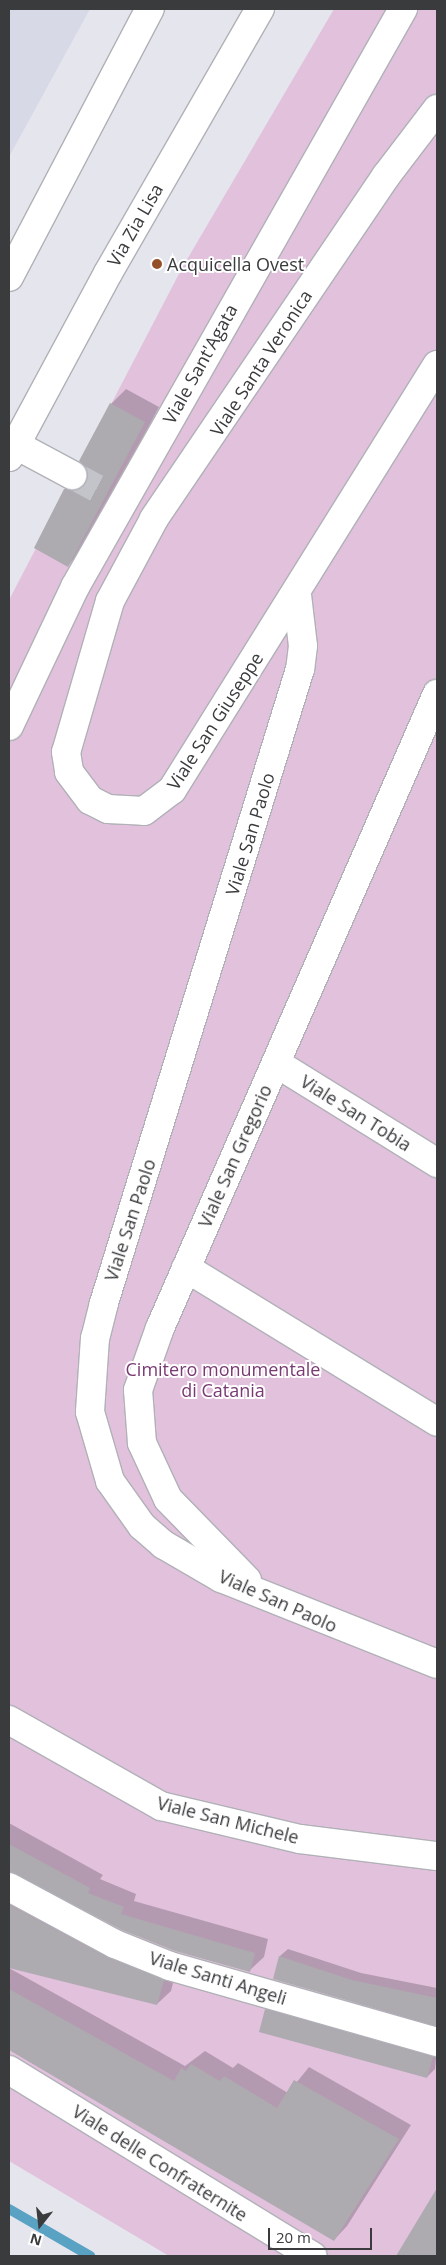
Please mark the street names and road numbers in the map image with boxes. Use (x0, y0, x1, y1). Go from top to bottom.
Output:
street label: Via Zia Lisa (103, 180, 167, 270)
street label: Viale Santa Veronica (206, 286, 316, 440)
street label: Viale Sant'Agata (158, 300, 242, 428)
street label: Viale San Giuseppe (162, 648, 268, 794)
street label: Viale San Paolo (221, 770, 279, 898)
street label: Viale San Tobia (297, 1070, 415, 1156)
street label: Viale San Gregorio (194, 1081, 276, 1231)
street label: Viale San Paolo (100, 1156, 160, 1284)
street label: Viale San Paolo (215, 1565, 341, 1637)
street label: Viale San Michele (155, 1792, 301, 1848)
street label: Viale Santi Angeli (147, 1947, 289, 2009)
street label: Viale delle Confraternite (69, 2100, 251, 2226)

